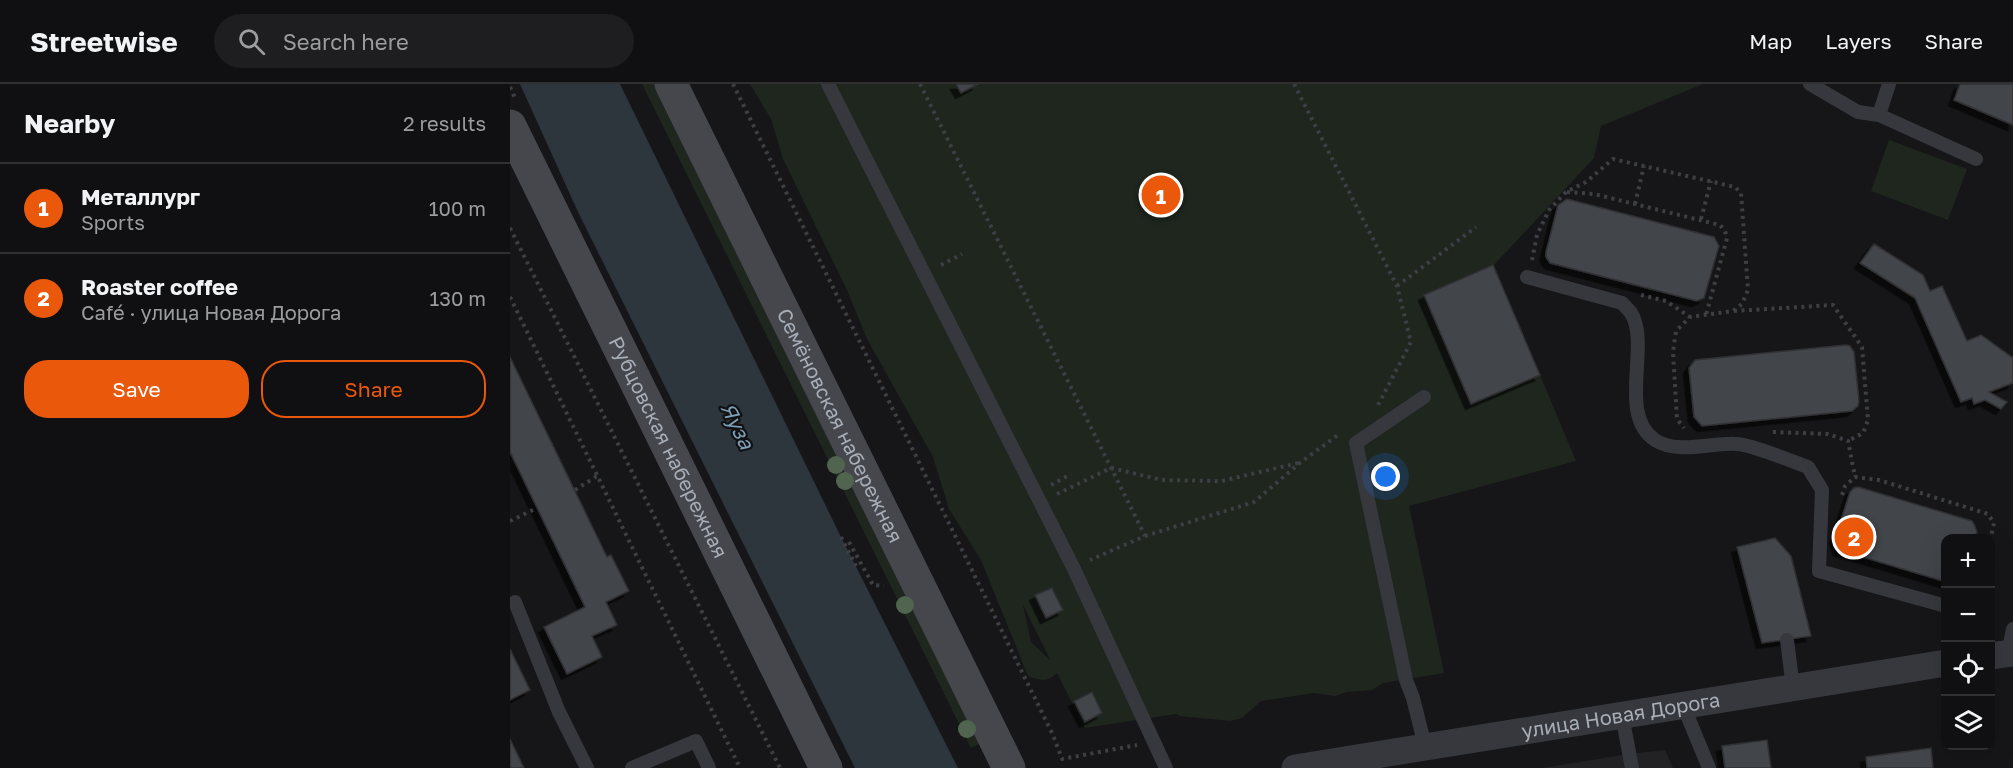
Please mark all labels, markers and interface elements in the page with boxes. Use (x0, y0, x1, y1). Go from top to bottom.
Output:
search box (214, 14, 634, 68)
text: Streetwise (30, 25, 178, 58)
icon: search (235, 25, 268, 58)
text: Search here (283, 28, 409, 55)
text: Map (1749, 28, 1792, 54)
text: Layers (1825, 28, 1892, 54)
text: Share (1925, 28, 1983, 54)
text: Nearby (24, 108, 115, 139)
text: 2 results (403, 111, 486, 135)
pin: 1 (1142, 172, 1180, 218)
text: Металлург (81, 183, 200, 210)
text: 1 (38, 196, 49, 220)
text: 100 m (429, 196, 486, 220)
text: Sports (81, 210, 145, 234)
text: Roaster coffee (81, 273, 238, 300)
text: 2 (37, 286, 50, 310)
text: 130 m (430, 286, 486, 310)
text: Café · улица Новая Дорога (81, 300, 341, 324)
street label: Семёновская набережная (773, 304, 909, 546)
street label: Рубцовская набережная (604, 332, 734, 561)
button: Save (24, 360, 249, 418)
button: Share (261, 360, 486, 418)
water label: Яуза (716, 398, 761, 454)
your location (1371, 462, 1400, 491)
pin: 2 (1834, 514, 1874, 560)
map controls (1941, 534, 1995, 750)
button: + (1941, 534, 1995, 588)
button: − (1941, 588, 1995, 642)
button: locate (1941, 642, 1995, 696)
street label: улица Новая Дорога (1520, 687, 1722, 742)
button: layers (1941, 696, 1995, 750)

